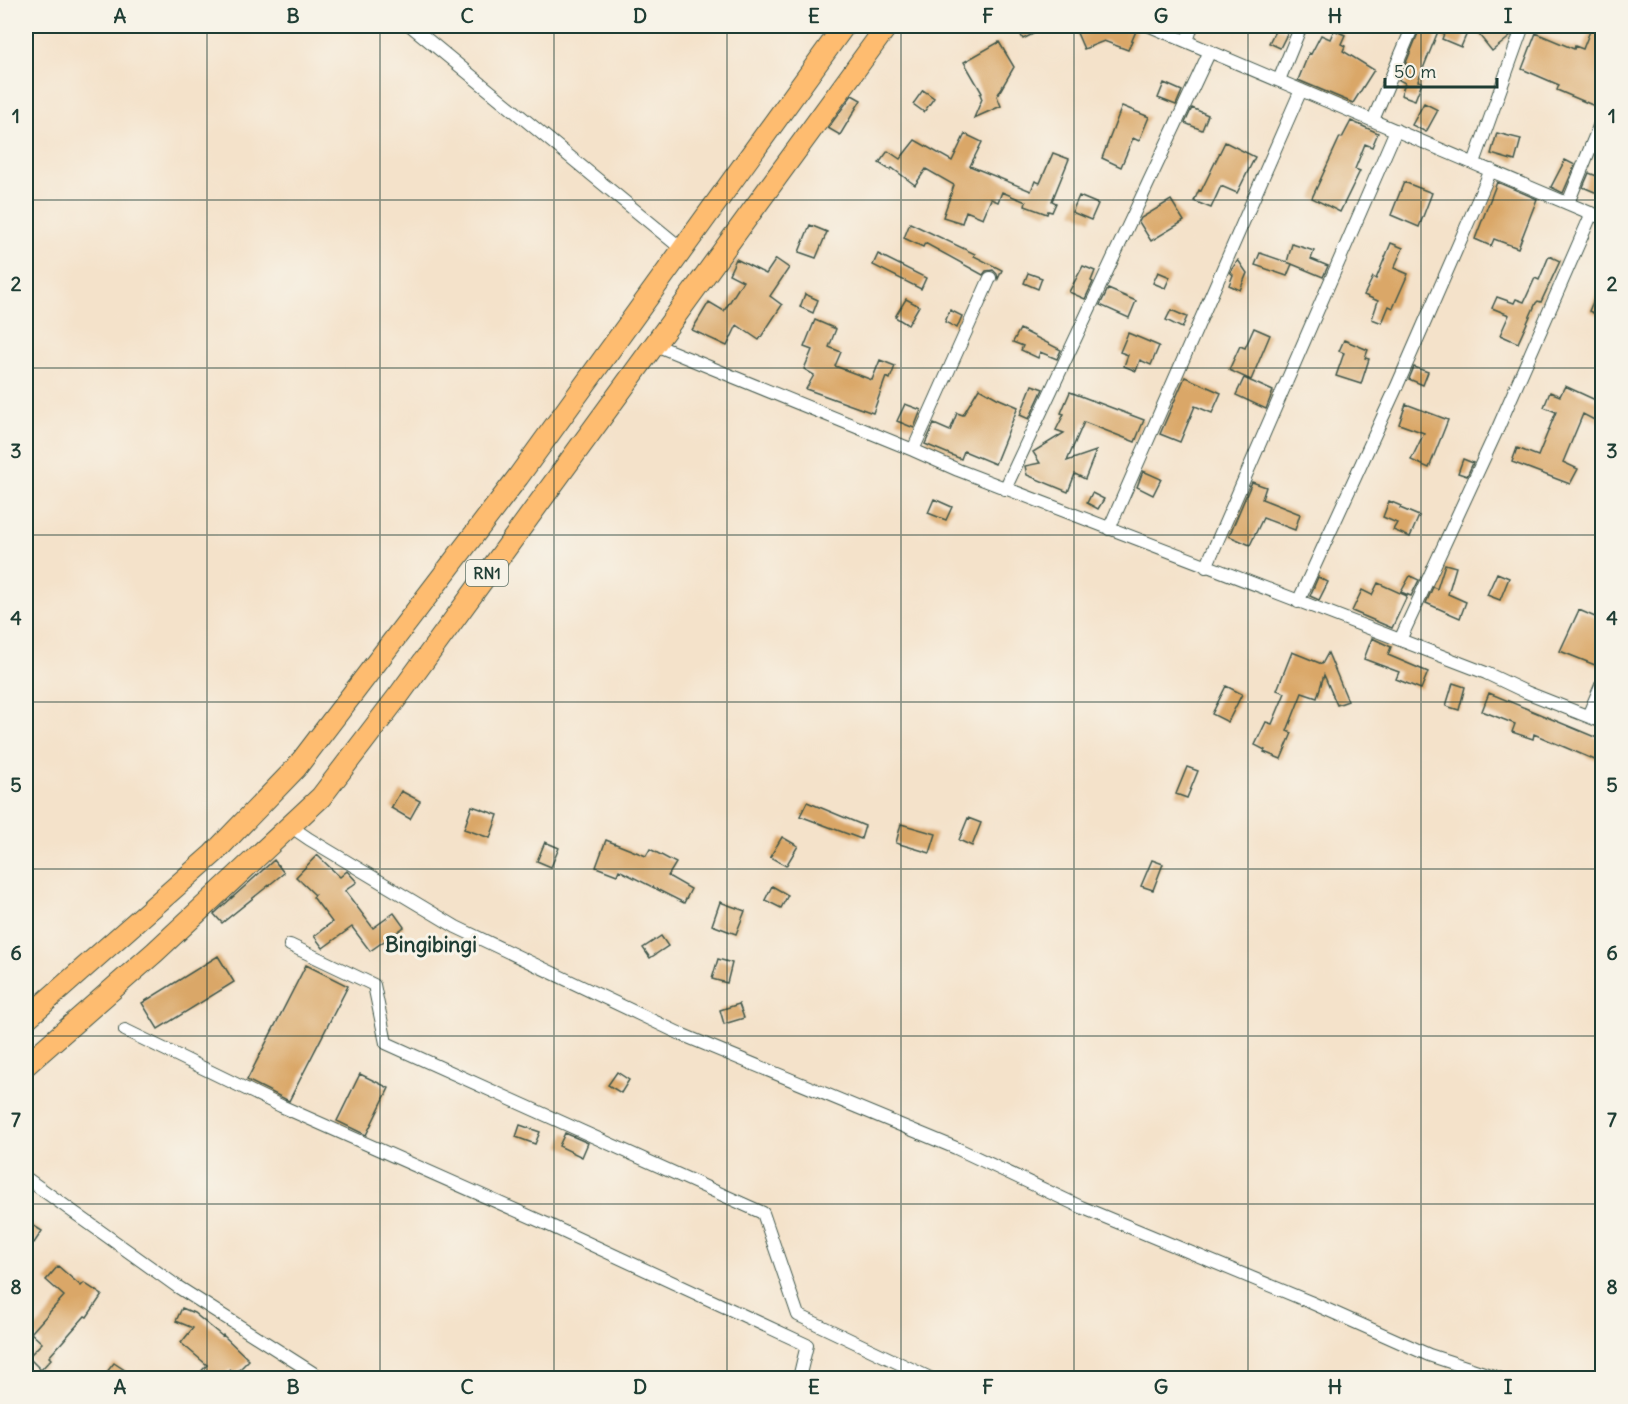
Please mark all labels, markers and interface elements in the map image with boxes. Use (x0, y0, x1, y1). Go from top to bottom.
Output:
text: A (114, 3, 127, 28)
text: B (286, 3, 300, 28)
text: C (460, 3, 474, 28)
text: D (633, 3, 647, 28)
text: E (808, 3, 820, 28)
text: F (982, 3, 994, 28)
text: G (1154, 3, 1168, 28)
text: H (1328, 3, 1342, 28)
text: I (1504, 3, 1513, 28)
scale bar (1385, 51, 1498, 89)
text: 50 m (1394, 60, 1436, 83)
text: 1 (12, 103, 20, 128)
text: 1 (1608, 103, 1616, 128)
text: 2 (11, 271, 22, 296)
text: 2 (1607, 271, 1618, 296)
text: 3 (10, 438, 22, 463)
text: 3 (1606, 438, 1618, 463)
road number: RN1 (466, 560, 508, 586)
text: 4 (10, 605, 22, 630)
text: 4 (1606, 605, 1618, 630)
text: 5 (10, 772, 22, 797)
text: 5 (1606, 772, 1618, 797)
district label: Bingibingi (385, 931, 477, 958)
text: 6 (10, 940, 22, 965)
text: 6 (1606, 940, 1618, 965)
text: 7 (11, 1107, 21, 1132)
text: 7 (1607, 1107, 1617, 1132)
text: 8 (10, 1274, 22, 1299)
text: 8 (1606, 1274, 1618, 1299)
text: A (114, 1374, 127, 1399)
text: B (286, 1374, 300, 1399)
text: C (460, 1374, 474, 1399)
text: D (633, 1374, 647, 1399)
text: E (808, 1374, 820, 1399)
text: F (982, 1374, 994, 1399)
text: G (1154, 1374, 1168, 1399)
text: H (1328, 1374, 1342, 1399)
text: I (1504, 1374, 1513, 1399)

